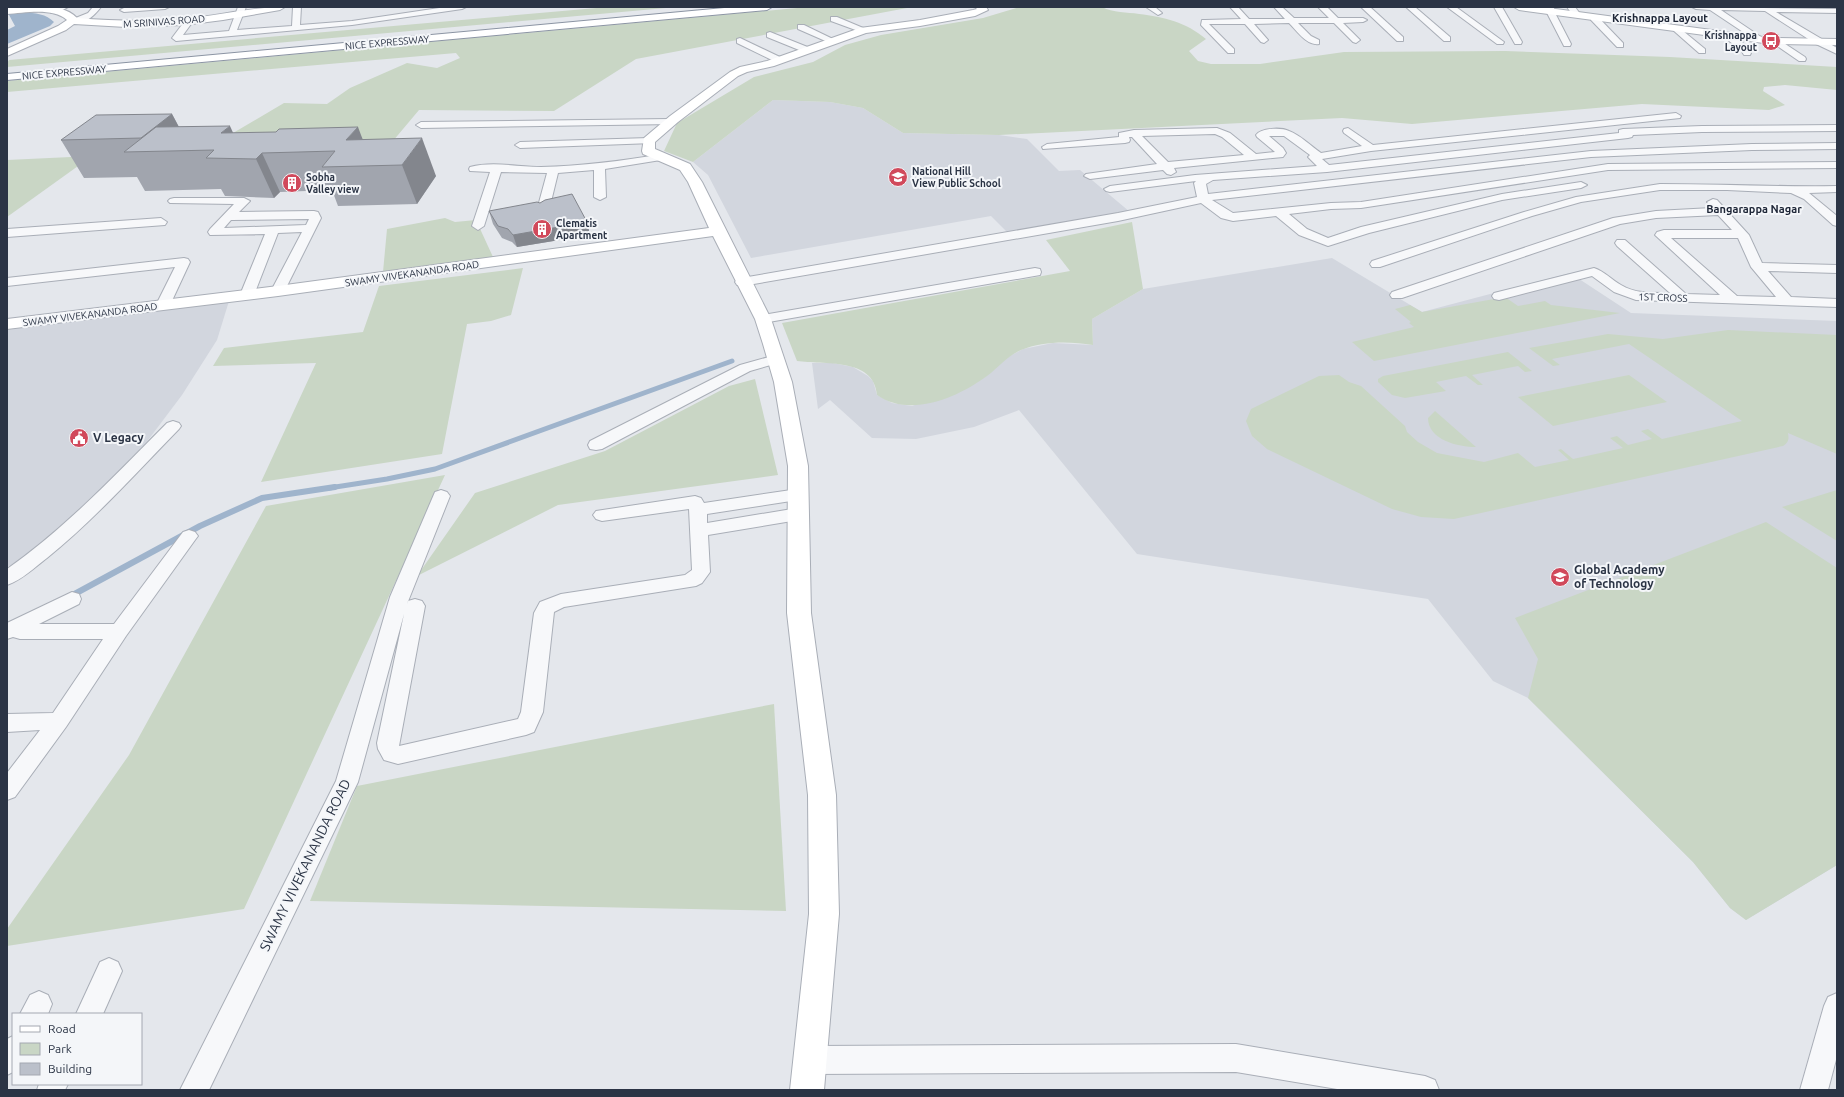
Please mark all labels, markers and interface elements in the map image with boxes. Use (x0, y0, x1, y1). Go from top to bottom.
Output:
district label: Krishnappa Layout (1612, 12, 1708, 24)
street label: M SRINIVAS ROAD (123, 13, 205, 30)
place label: Krishnappa Layout (1704, 30, 1758, 53)
bus stop icon: Krishnappa Layout (1760, 30, 1782, 52)
street label: NICE EXPRESSWAY (344, 33, 430, 52)
street label: NICE EXPRESSWAY (21, 63, 107, 82)
school or university icon: National Hill View Public School (887, 166, 909, 188)
place label: National Hill View Public School (912, 166, 1001, 189)
building icon: Sobha Valley view (281, 172, 303, 194)
place label: Sobha Valley view (306, 172, 359, 195)
district label: Bangarappa Nagar (1706, 203, 1802, 215)
building icon: Clematis Apartment (531, 218, 553, 240)
place label: Clematis Apartment (556, 218, 608, 241)
street label: SWAMY VIVEKANANDA ROAD (344, 259, 480, 288)
street label: 1ST CROSS (1638, 291, 1688, 304)
street label: SWAMY VIVEKANANDA ROAD (22, 301, 158, 328)
public building icon: V Legacy (68, 427, 90, 449)
place label: V Legacy (93, 431, 144, 444)
place label: Global Academy of Technology (1574, 563, 1665, 590)
school or university icon: Global Academy of Technology (1549, 566, 1571, 588)
street label: SWAMY VIVEKANANDA ROAD (256, 776, 354, 954)
legend (12, 1013, 142, 1085)
text: Road (48, 1022, 76, 1035)
text: Park (48, 1042, 72, 1055)
text: Building (48, 1062, 92, 1075)

